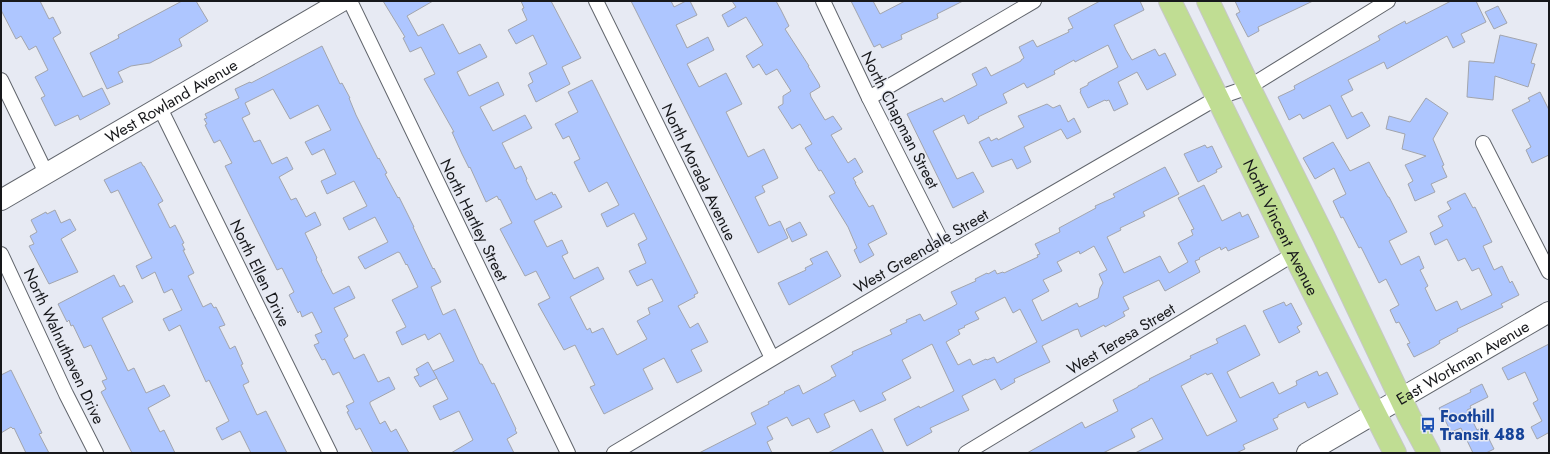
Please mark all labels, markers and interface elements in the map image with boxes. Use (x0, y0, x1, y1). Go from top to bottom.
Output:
street label: North Chapman Street (855, 47, 945, 193)
street label: West Rowland Avenue (101, 53, 242, 148)
street label: North Morada Avenue (656, 100, 742, 244)
street label: North Hartley Street (434, 155, 514, 285)
street label: North Vincent Avenue (1238, 155, 1325, 299)
street label: West Greendale Street (849, 203, 993, 299)
street label: North Ellen Drive (224, 215, 296, 331)
street label: North Walnuthaven Drive (18, 264, 110, 428)
street label: West Teresa Street (1063, 297, 1180, 380)
street label: East Workman Avenue (1392, 314, 1533, 410)
place label: Foothill Transit 488 (1440, 405, 1525, 446)
bus stop icon: Foothill Transit 488 (1419, 416, 1437, 434)

